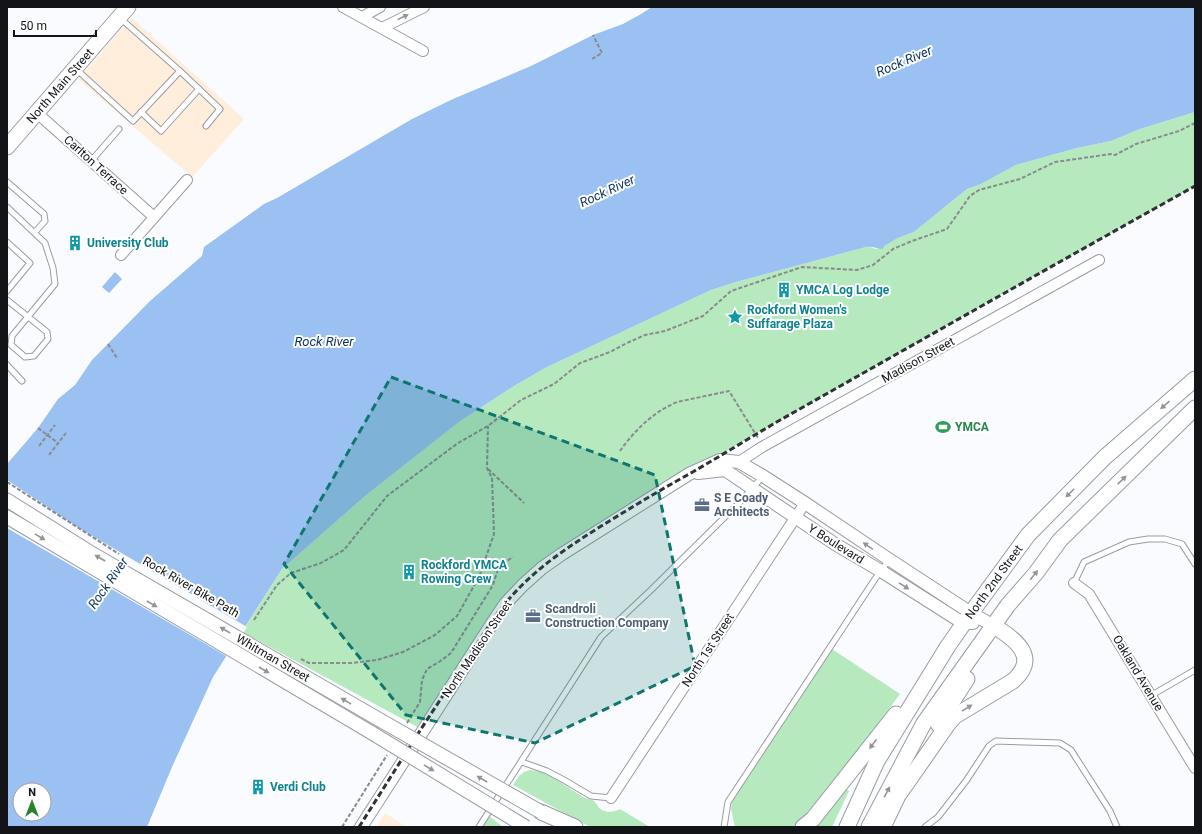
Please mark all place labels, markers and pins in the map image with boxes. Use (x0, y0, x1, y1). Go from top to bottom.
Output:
building icon: University Club (66, 234, 84, 252)
place label: University Club (87, 236, 169, 250)
building icon: YMCA Log Lodge (775, 281, 793, 299)
place label: YMCA Log Lodge (796, 283, 890, 297)
place label: Rockford Women's Suffarage Plaza (747, 303, 847, 331)
place icon: Rockford Women's Suffarage Plaza (726, 308, 744, 326)
sports icon: YMCA (934, 418, 952, 436)
place label: YMCA (955, 420, 990, 434)
place label: S E Coady Architects (714, 491, 770, 519)
office icon: S E Coady Architects (693, 496, 711, 514)
place label: Rockford YMCA Rowing Crew (421, 558, 508, 586)
building icon: Rockford YMCA Rowing Crew (400, 563, 418, 581)
place label: Scandroli Construction Company (545, 602, 670, 630)
office icon: Scandroli Construction Company (524, 607, 542, 625)
building icon: Verdi Club (249, 778, 267, 796)
place label: Verdi Club (270, 780, 326, 794)

